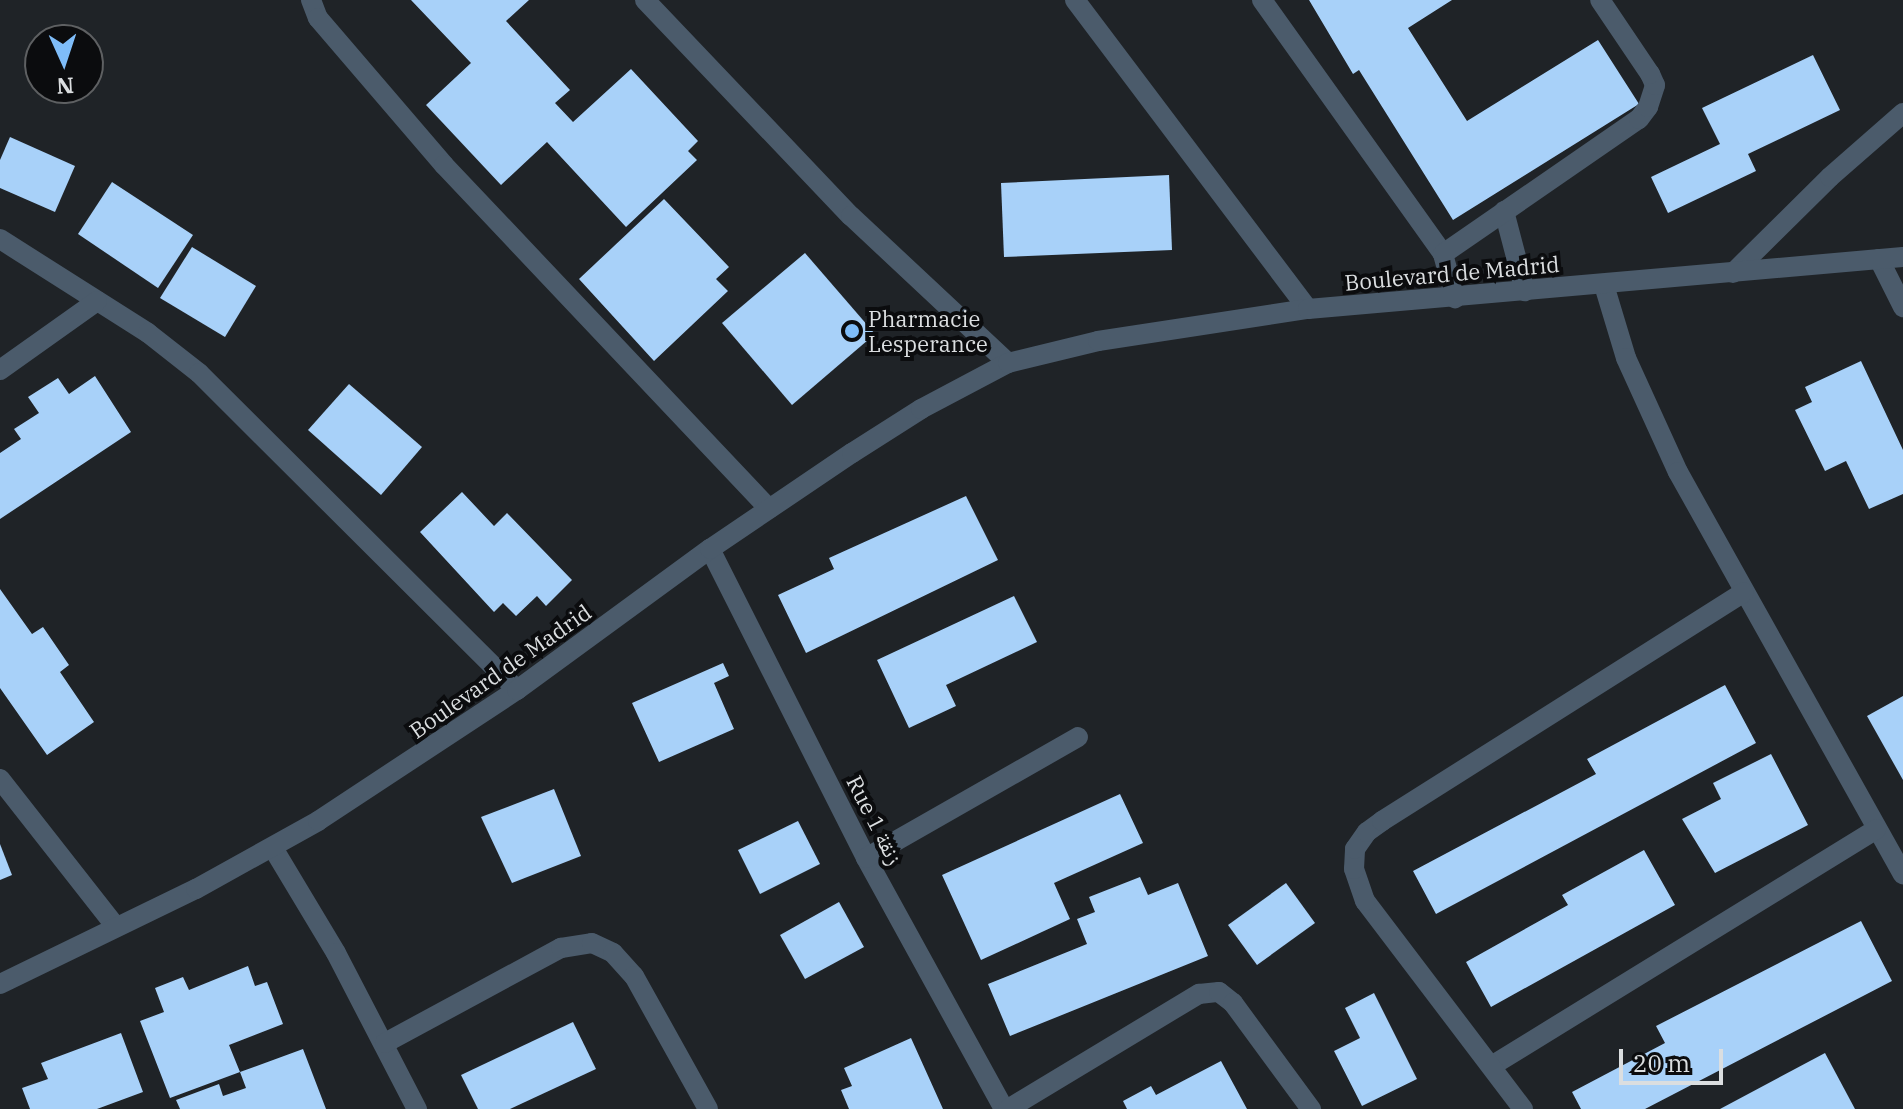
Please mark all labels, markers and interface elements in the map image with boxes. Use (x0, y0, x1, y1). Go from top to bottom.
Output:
north arrow (24, 24, 104, 104)
text: N (56, 72, 75, 101)
street label: Boulevard de Madrid (1343, 250, 1561, 296)
place label: Pharmacie Lesperance (868, 305, 988, 356)
marker: Pharmacie Lesperance (843, 322, 861, 340)
street label: Boulevard de Madrid (404, 598, 596, 744)
street label: Rue 1 زنقة (841, 771, 909, 869)
scale bar (1623, 1033, 1727, 1083)
text: 20 m (1633, 1047, 1690, 1079)

